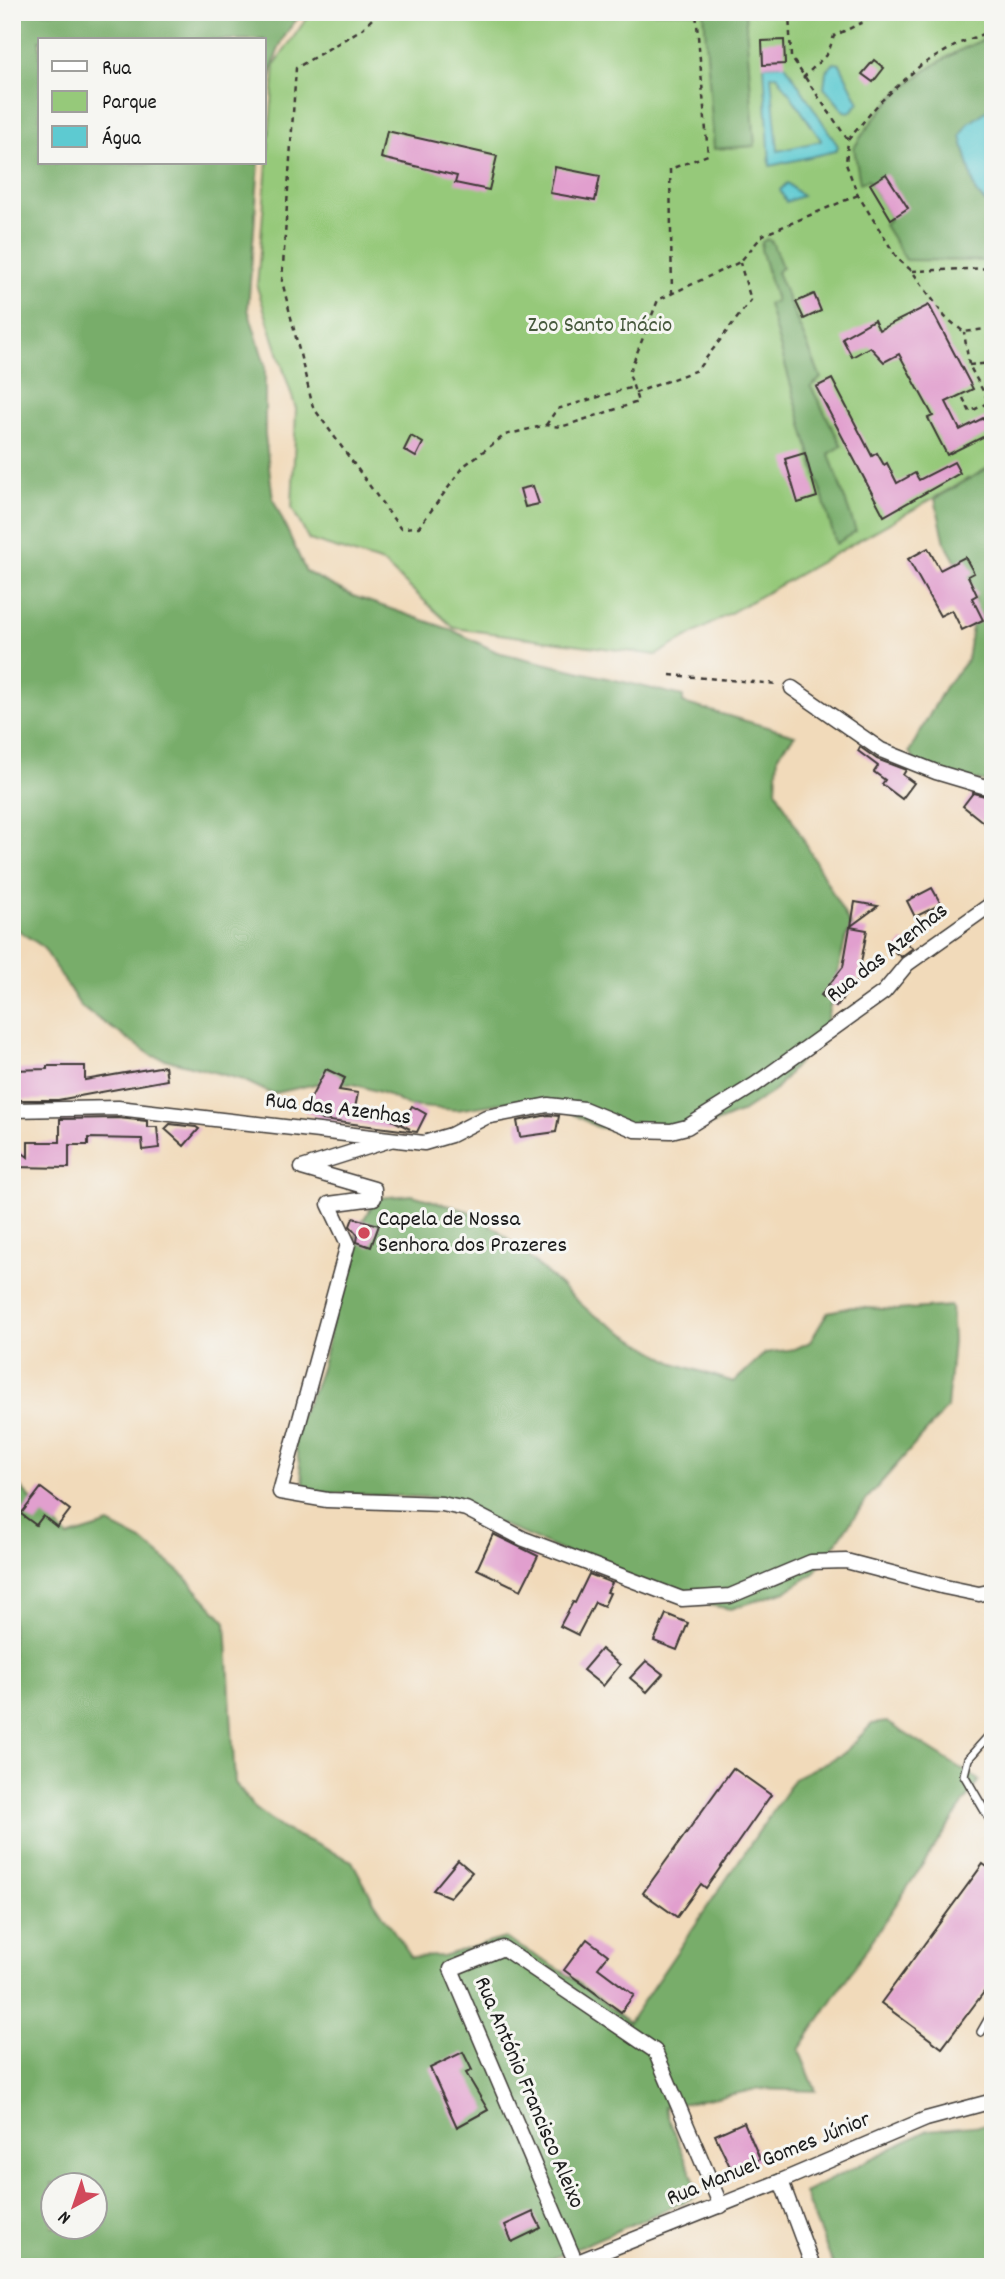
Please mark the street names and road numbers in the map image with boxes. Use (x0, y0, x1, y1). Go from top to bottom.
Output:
street label: Rua das Azenhas (820, 896, 956, 1012)
street label: Rua das Azenhas (263, 1085, 413, 1135)
street label: Rua António Francisco Aleixo (464, 1972, 592, 2214)
street label: Rua Manuel Gomes Júnior (662, 2104, 876, 2216)

